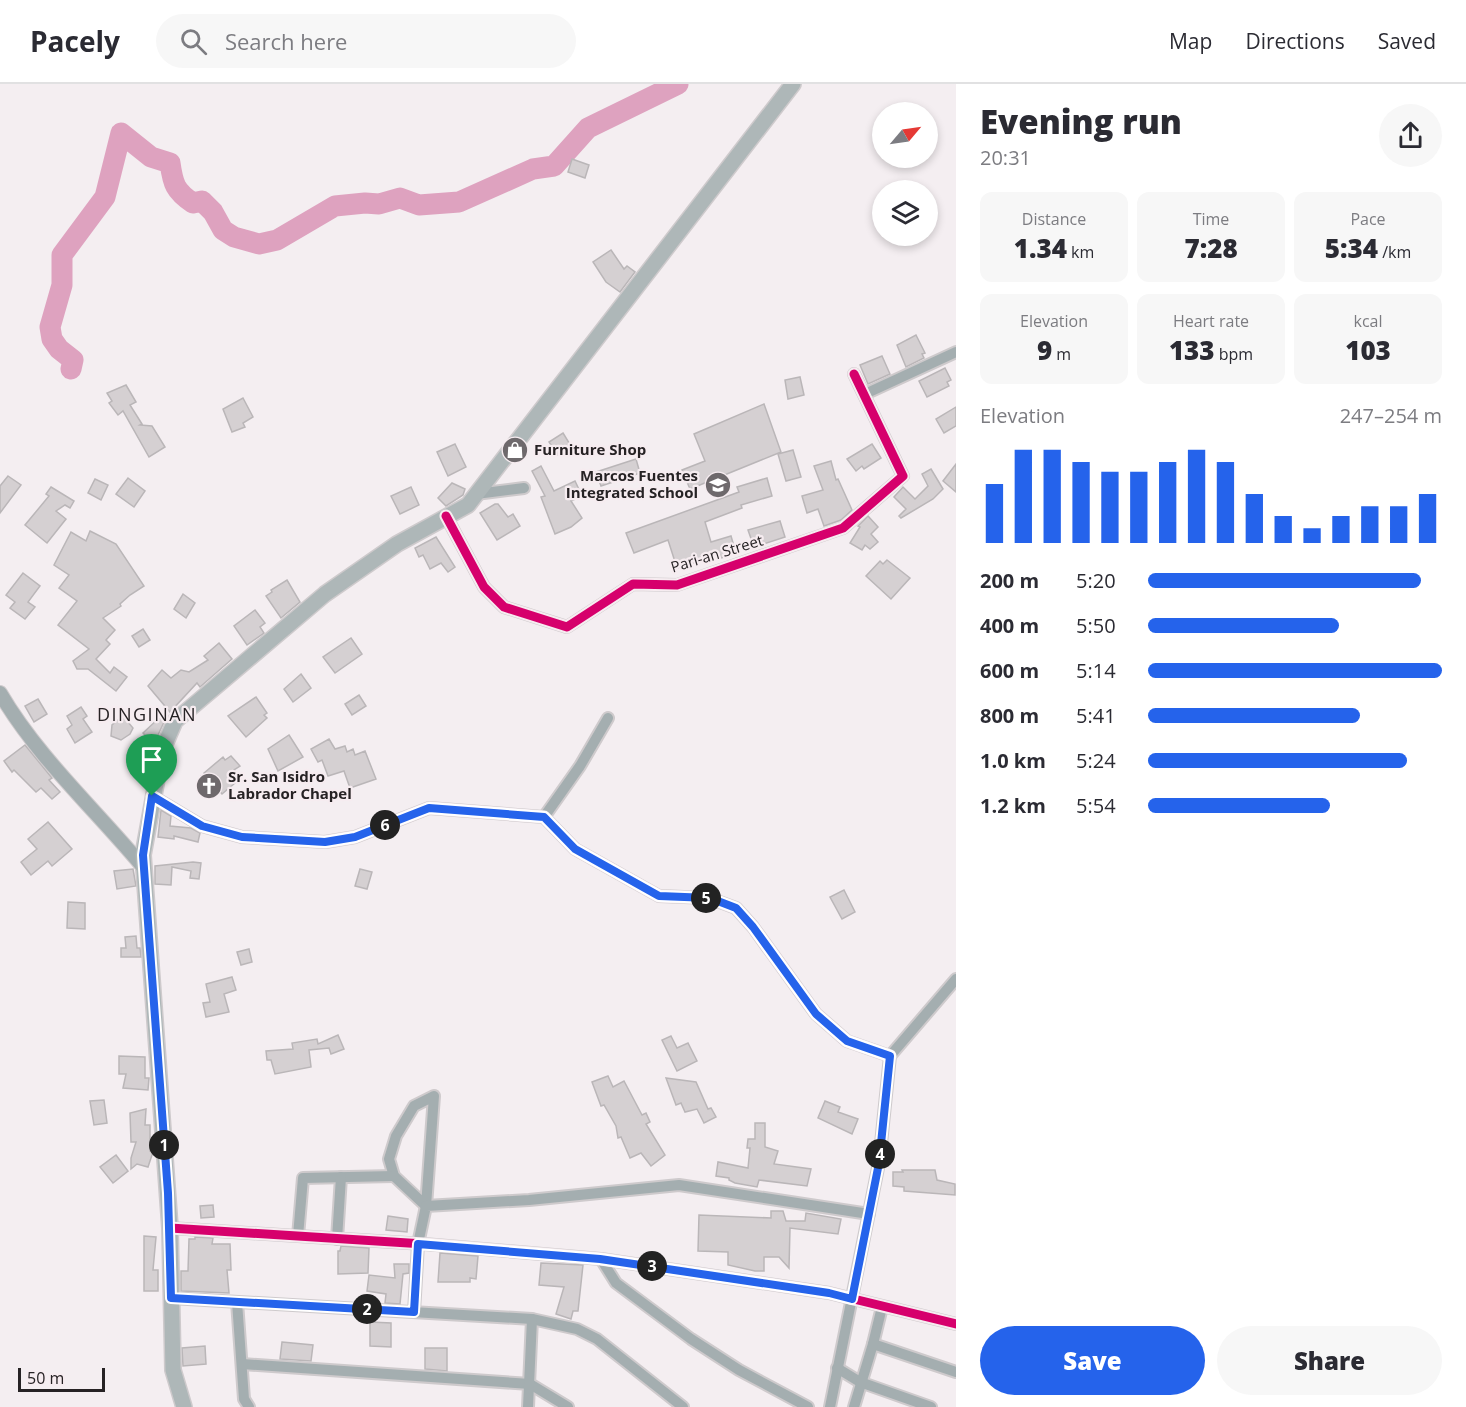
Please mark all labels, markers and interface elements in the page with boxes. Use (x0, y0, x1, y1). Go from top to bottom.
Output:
search box (156, 14, 576, 68)
text: Pacely (30, 22, 120, 60)
icon: search (177, 25, 210, 58)
text: Search here (225, 26, 347, 56)
text: Map (1169, 27, 1212, 55)
text: Directions (1245, 27, 1345, 55)
text: Saved (1378, 27, 1436, 55)
text: Evening run (980, 99, 1182, 144)
north arrow (872, 102, 938, 168)
map controls (872, 102, 938, 246)
button: share (1379, 104, 1442, 167)
text: 20:31 (980, 144, 1031, 171)
button: layers (872, 180, 938, 246)
text: Distance (1022, 208, 1086, 230)
text: Time (1193, 208, 1229, 230)
text: Pace (1350, 208, 1386, 230)
text: 1.34 (1014, 230, 1067, 266)
text: 7:28 (1184, 230, 1238, 266)
text: 5:34 (1325, 230, 1378, 266)
text: km (1067, 241, 1094, 263)
text: /km (1378, 241, 1411, 263)
text: Elevation (1020, 310, 1088, 332)
text: Heart rate (1173, 310, 1249, 332)
text: kcal (1354, 310, 1383, 332)
text: 9 (1037, 332, 1052, 368)
text: 133 (1169, 332, 1215, 368)
text: 103 (1345, 332, 1391, 368)
text: m (1052, 343, 1071, 365)
text: bpm (1215, 343, 1253, 365)
text: Elevation (980, 402, 1065, 429)
text: 247–254 m (1340, 402, 1442, 429)
shop icon: Furniture Shop (500, 435, 530, 465)
place label: Furniture Shop (534, 439, 646, 459)
place label: Marcos Fuentes Integrated School (566, 465, 698, 502)
school or university icon: Marcos Fuentes Integrated School (703, 470, 733, 500)
street label: Pari-an Street (668, 530, 765, 577)
text: 200 m (980, 567, 1039, 594)
text: 5:20 (1076, 567, 1116, 594)
text: 400 m (980, 612, 1039, 639)
text: 5:50 (1076, 612, 1116, 639)
text: 600 m (980, 657, 1039, 684)
text: 5:14 (1076, 657, 1116, 684)
district label: DINGINAN (97, 702, 197, 726)
text: 800 m (980, 702, 1039, 729)
text: 5:41 (1076, 702, 1116, 729)
pin (126, 734, 177, 796)
icon: arrive (135, 743, 168, 776)
text: 1.0 km (980, 747, 1046, 774)
text: 5:24 (1076, 747, 1116, 774)
place label: Sr. San Isidro Labrador Chapel (228, 766, 352, 803)
church icon: Sr. San Isidro Labrador Chapel (194, 771, 224, 801)
text: 1.2 km (980, 792, 1046, 819)
text: 5:54 (1076, 792, 1116, 819)
pin: 6 (370, 810, 400, 840)
text: 6 (380, 814, 390, 836)
pin: 5 (691, 883, 721, 913)
text: 5 (701, 887, 711, 909)
pin: 1 (149, 1130, 179, 1160)
text: 1 (159, 1134, 169, 1156)
pin: 4 (865, 1139, 895, 1169)
text: 4 (875, 1143, 885, 1165)
pin: 3 (637, 1251, 667, 1281)
text: 3 (647, 1255, 657, 1277)
pin: 2 (352, 1294, 382, 1324)
text: 2 (362, 1298, 372, 1320)
button: Save (980, 1326, 1205, 1395)
button: Share (1217, 1326, 1442, 1395)
scale bar (18, 1365, 105, 1392)
text: 50 m (27, 1367, 64, 1389)

